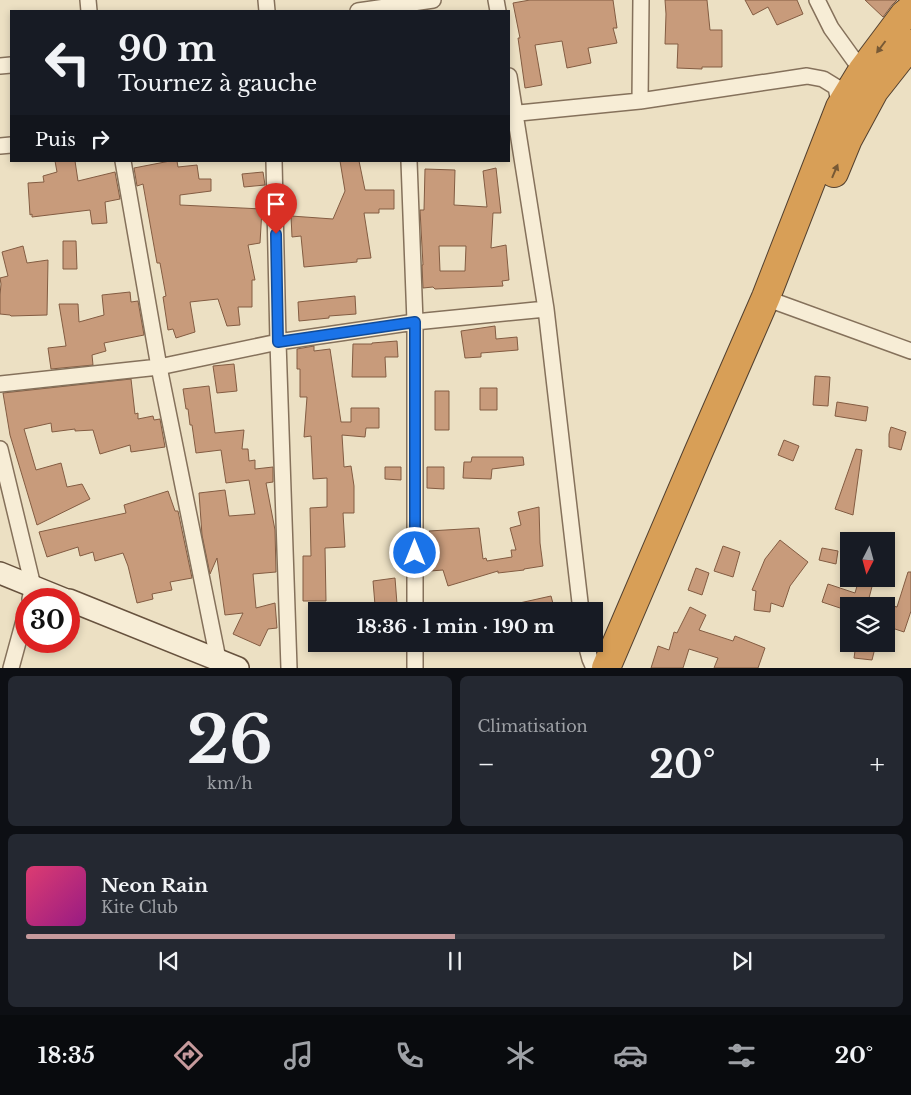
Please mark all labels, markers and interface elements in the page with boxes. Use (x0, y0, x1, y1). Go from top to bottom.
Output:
text: 90 m (118, 27, 216, 70)
icon: left (35, 30, 100, 95)
one-way arrow (875, 40, 886, 53)
text: Tournez à gauche (118, 70, 317, 97)
icon: right (86, 125, 114, 153)
text: Puis (35, 128, 76, 151)
one-way arrow (831, 164, 839, 178)
pin (255, 183, 297, 234)
icon: arrive (262, 190, 290, 218)
position arrow (388, 526, 440, 578)
north arrow (840, 532, 895, 588)
map controls (840, 532, 895, 652)
speed limit sign: 30 (15, 588, 80, 653)
button: layers (840, 597, 895, 652)
text: 18:36 · 1 min · 190 m (356, 615, 555, 638)
text: 26 (187, 700, 273, 781)
text: Climatisation (478, 716, 588, 736)
text: 20° (649, 741, 715, 788)
text: − (478, 747, 495, 782)
text: + (870, 747, 885, 782)
text: km/h (207, 773, 252, 793)
text: Neon Rain (101, 874, 208, 897)
text: Kite Club (101, 897, 178, 917)
icon: previous (155, 947, 183, 975)
icon: pause (441, 947, 469, 975)
icon: next (728, 947, 756, 975)
icon: directions (171, 1038, 206, 1073)
icon: music (281, 1038, 316, 1073)
icon: phone (392, 1038, 427, 1073)
icon: climate (503, 1038, 538, 1073)
icon: car (613, 1038, 648, 1073)
icon: filters (724, 1038, 759, 1073)
text: 18:35 (38, 1042, 95, 1069)
text: 20° (835, 1042, 873, 1069)

